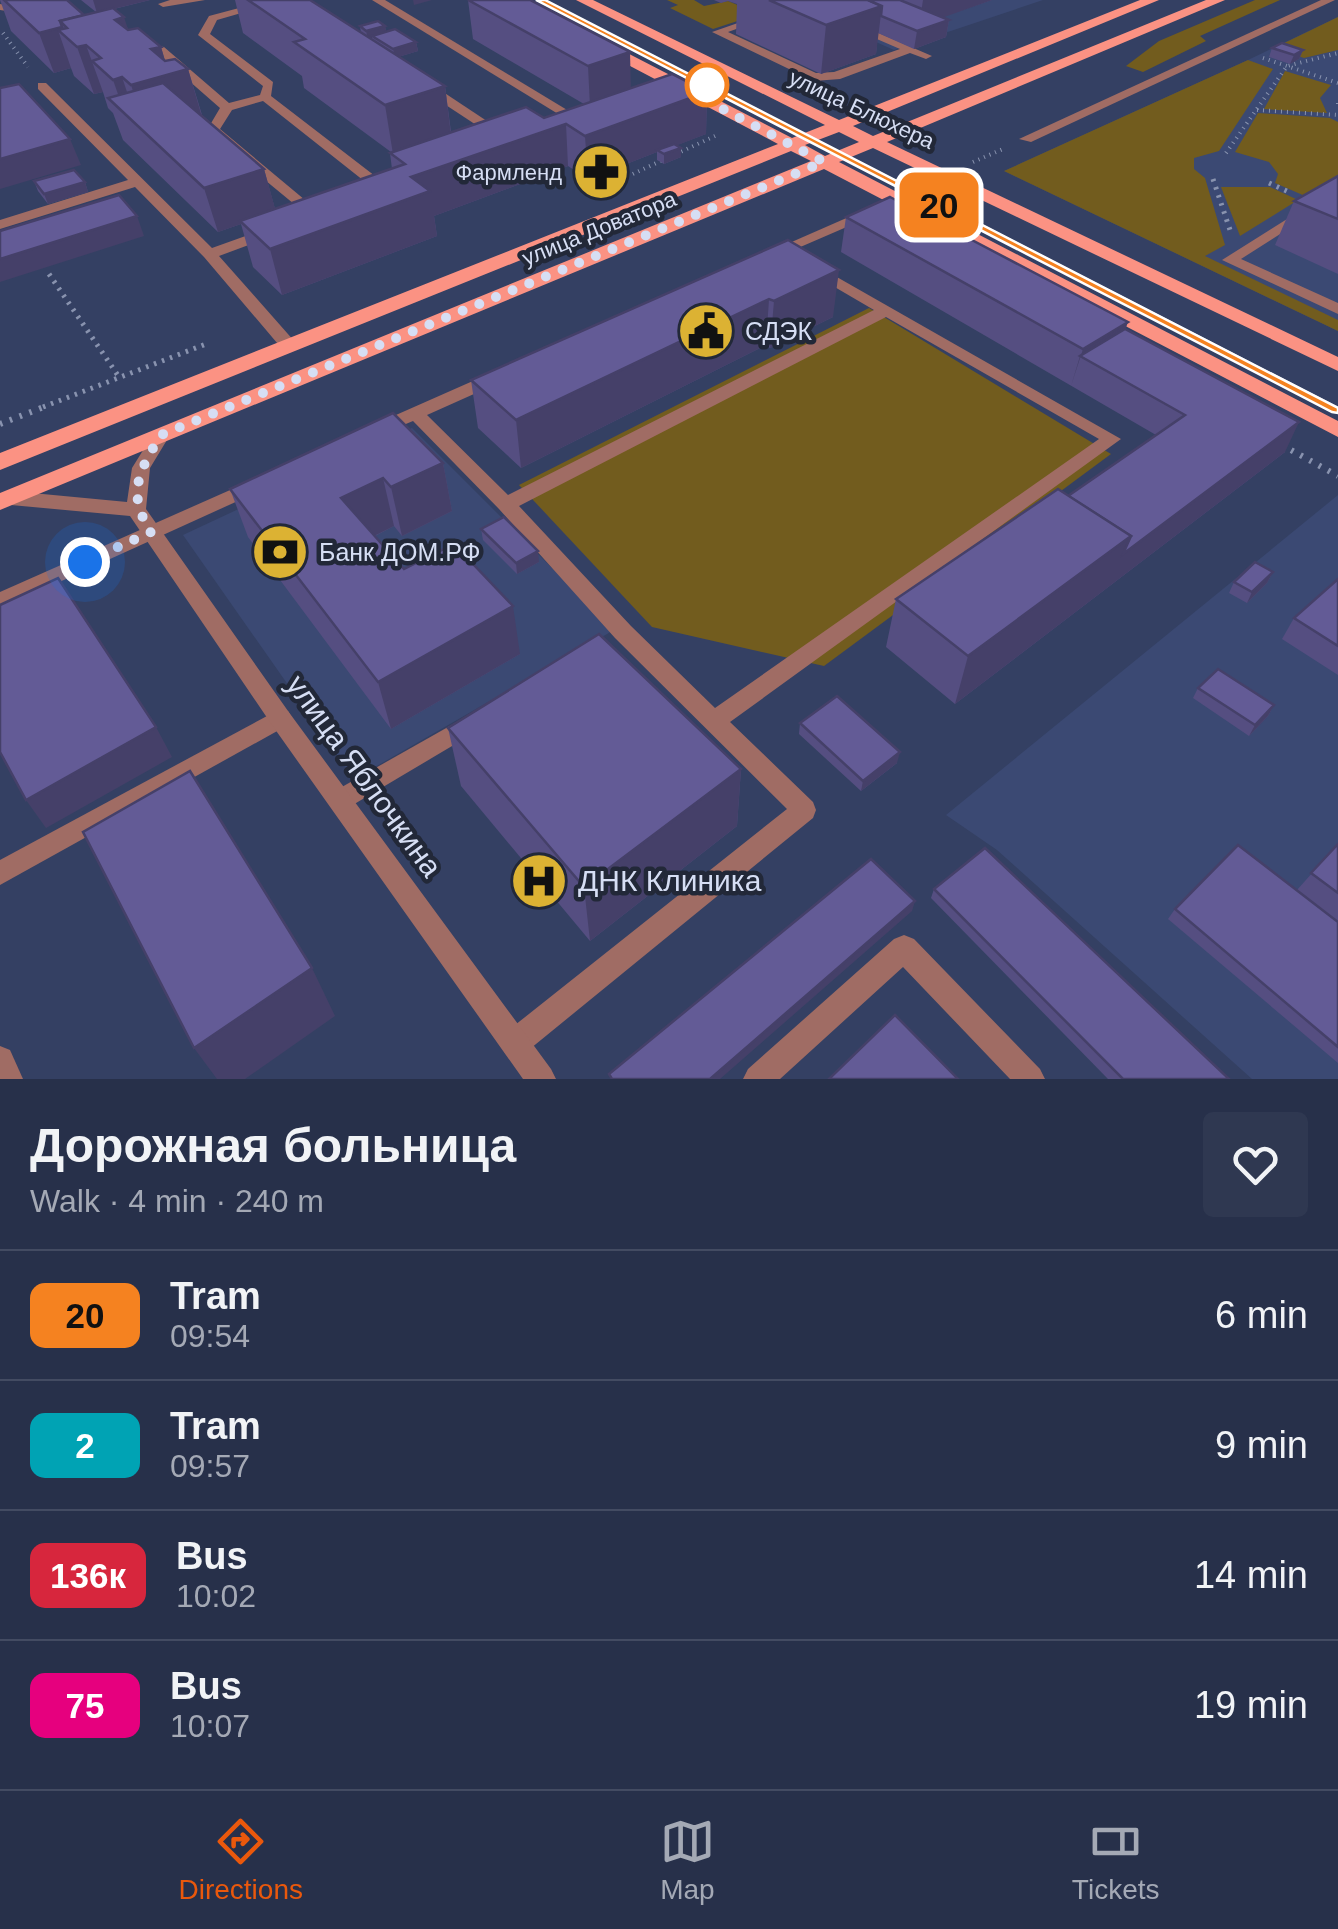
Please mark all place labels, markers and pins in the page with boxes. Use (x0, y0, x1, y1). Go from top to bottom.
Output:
unlabelled marker (686, 64, 728, 106)
pharmacy icon: Фармленд (571, 142, 631, 202)
place label: Фармленд (456, 160, 562, 185)
public building icon: СДЭК (676, 301, 736, 361)
place label: СДЭК (745, 317, 812, 345)
bank icon: Банк ДОМ.РФ (250, 522, 310, 582)
place label: Банк ДОМ.РФ (319, 538, 481, 566)
hospital icon: ДНК Клиника (509, 851, 569, 911)
place label: ДНК Клиника (578, 864, 762, 897)

